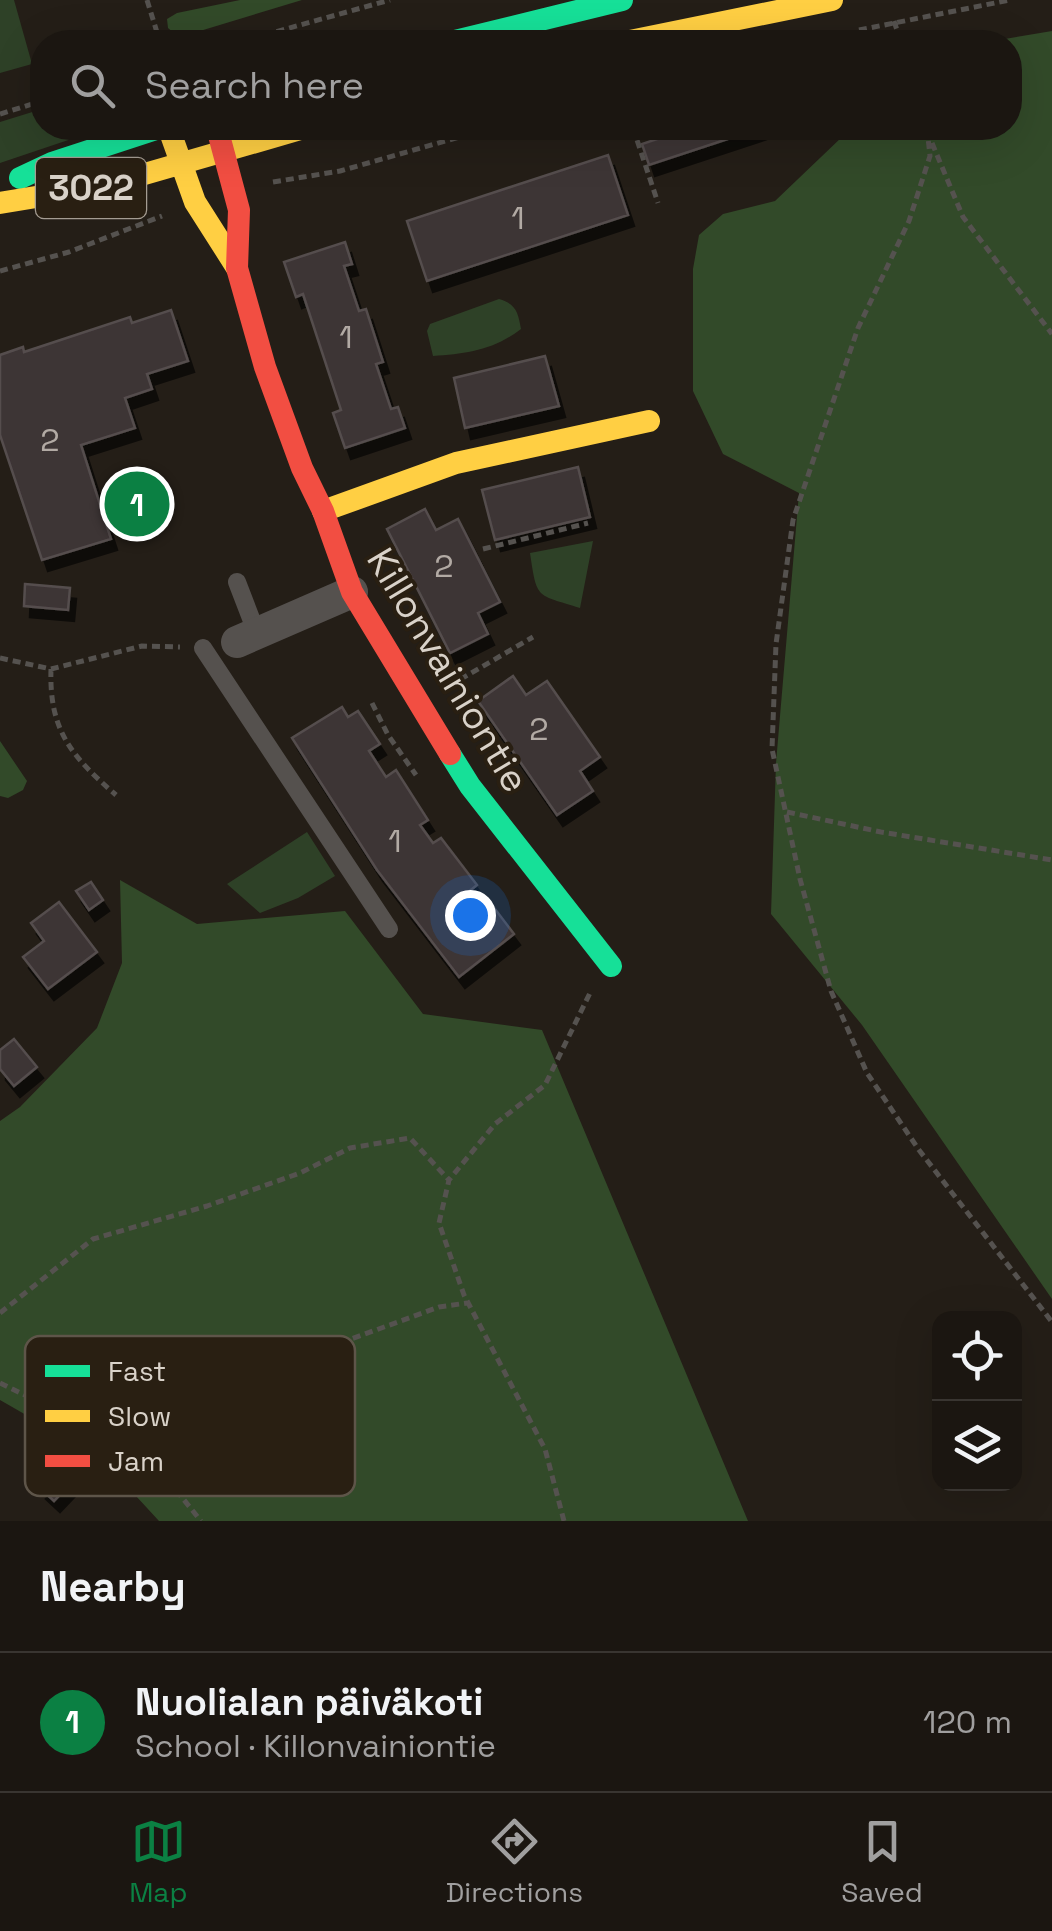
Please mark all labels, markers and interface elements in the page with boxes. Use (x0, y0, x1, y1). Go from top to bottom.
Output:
search box (30, 30, 1022, 140)
icon: search (65, 58, 120, 113)
text: Search here (145, 61, 364, 109)
road number: 3022 (36, 158, 146, 218)
house number: 1 (511, 198, 525, 238)
house number: 1 (339, 317, 353, 357)
house number: 2 (40, 420, 60, 460)
pin: 1 (104, 466, 170, 542)
street label: Killonvainiontie (356, 539, 540, 801)
house number: 2 (434, 546, 454, 586)
house number: 2 (529, 709, 549, 749)
house number: 1 (388, 821, 402, 861)
your location (445, 890, 496, 941)
map controls (932, 1311, 1022, 1491)
button: locate (932, 1311, 1022, 1401)
legend (25, 1336, 355, 1496)
text: Fast (108, 1353, 166, 1389)
text: Slow (108, 1398, 171, 1434)
button: layers (932, 1401, 1022, 1491)
text: Jam (108, 1443, 164, 1479)
text: Nearby (40, 1560, 186, 1613)
text: Nuolialan päiväkoti (135, 1678, 483, 1726)
text: 1 (65, 1702, 80, 1742)
text: 120 m (923, 1702, 1012, 1742)
text: School · Killonvainiontie (135, 1726, 496, 1766)
tab: Map (129, 1814, 187, 1910)
tab: Directions (446, 1814, 583, 1910)
tab: Saved (841, 1814, 923, 1910)

